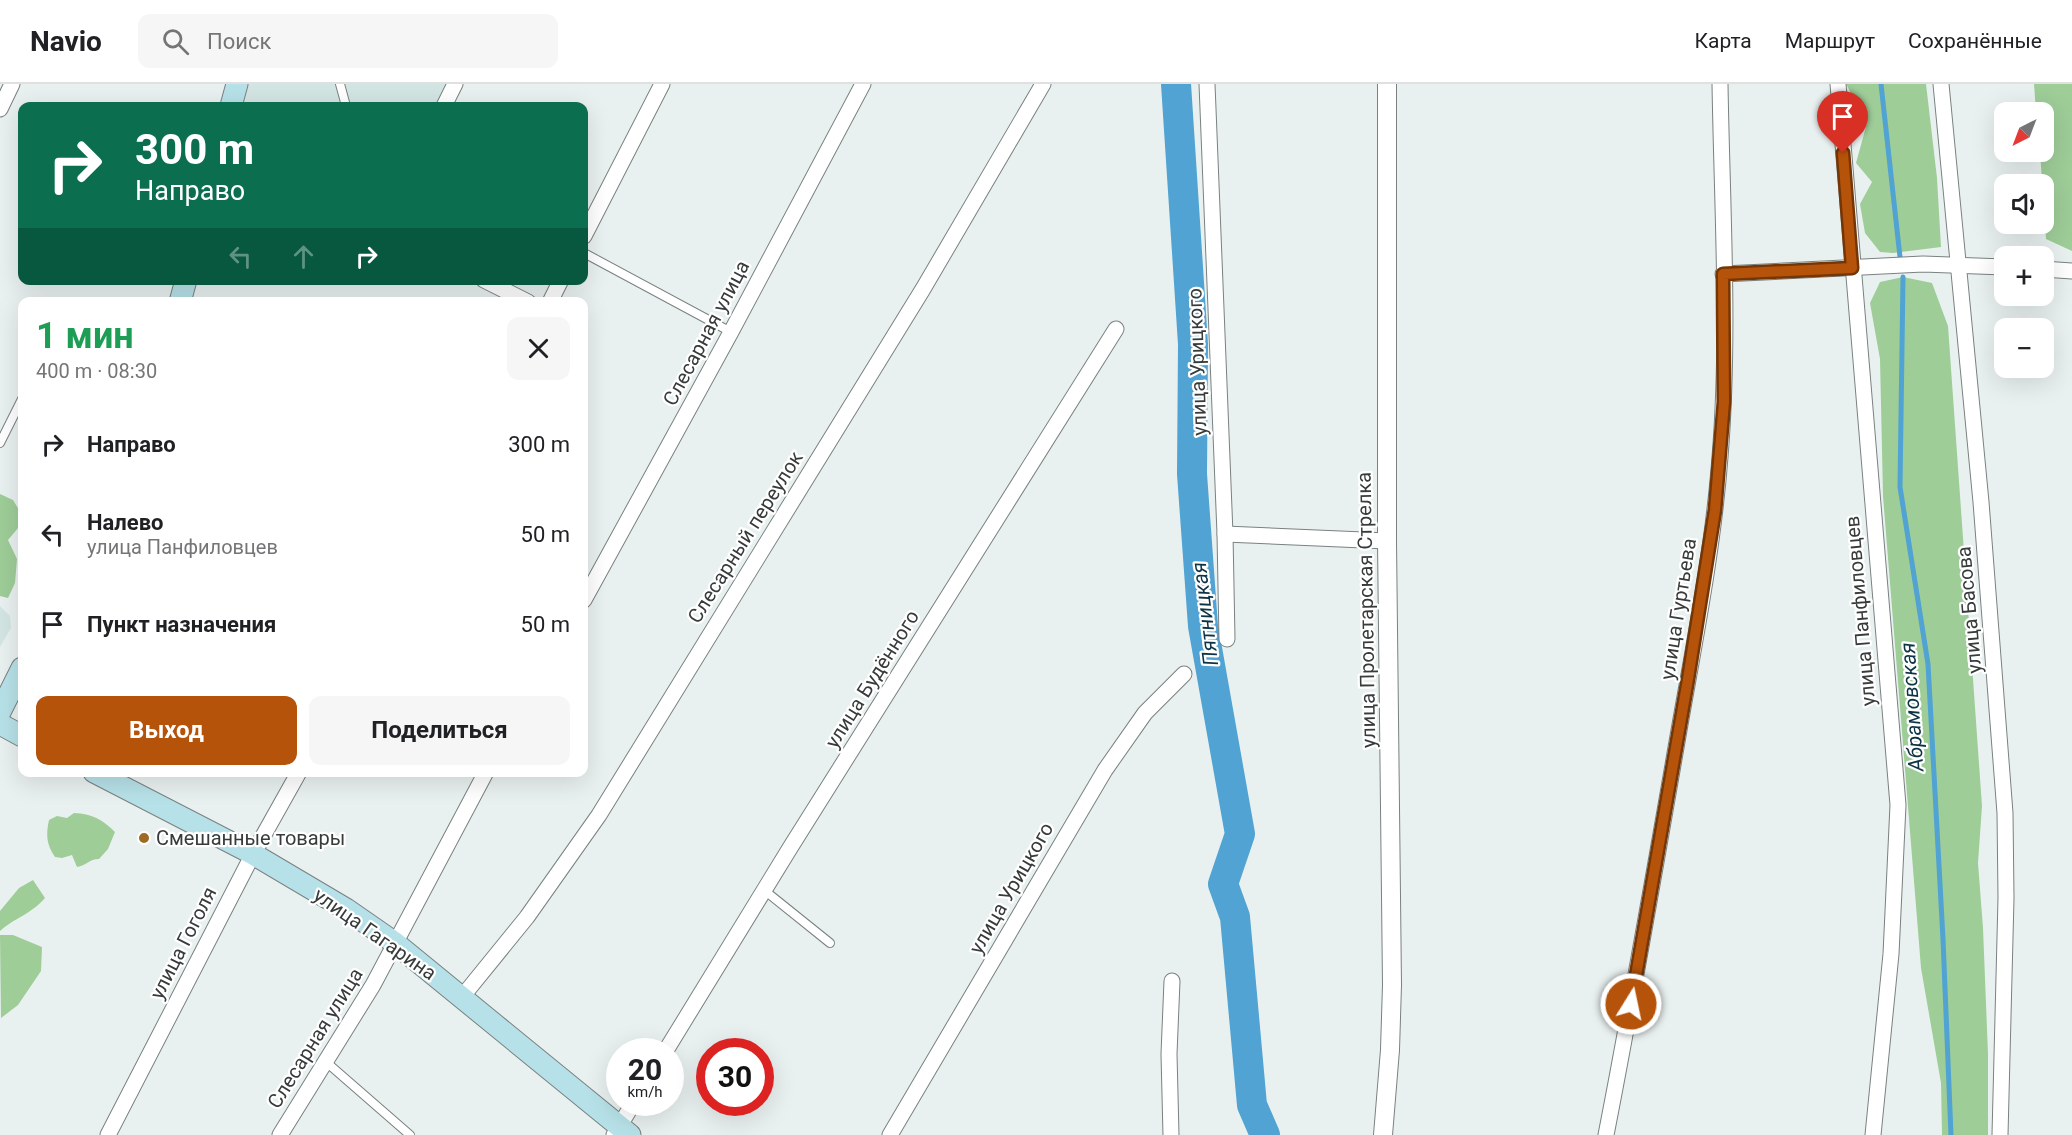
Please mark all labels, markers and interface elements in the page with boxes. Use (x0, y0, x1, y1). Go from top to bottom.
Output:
search box (138, 14, 558, 68)
text: Navio (30, 25, 102, 58)
icon: search (159, 25, 192, 58)
text: Поиск (207, 29, 271, 54)
text: Карта (1695, 29, 1752, 53)
text: Маршрут (1785, 29, 1875, 53)
text: Сохранённые (1908, 29, 2042, 53)
pin (1817, 91, 1868, 153)
icon: arrive (1826, 100, 1859, 133)
north arrow (1994, 102, 2054, 162)
map controls (1994, 102, 2054, 378)
text: 300 m (135, 125, 254, 174)
icon: right (36, 126, 114, 204)
button: sound (1994, 174, 2054, 234)
text: Направо (135, 175, 245, 207)
icon: left (224, 240, 257, 273)
icon: ahead (287, 240, 320, 273)
icon: right (350, 240, 383, 273)
button: + (1994, 246, 2054, 306)
street label: Слесарная улица (658, 256, 754, 410)
street label: улица Урицкого (1182, 288, 1212, 436)
text: 1 мин (36, 315, 134, 357)
button: close (507, 317, 570, 380)
button: − (1994, 318, 2054, 378)
text: 400 m · 08:30 (36, 359, 157, 383)
icon: right (36, 428, 69, 461)
text: Направо (87, 432, 176, 457)
text: 300 m (508, 432, 570, 457)
street label: Слесарный переулок (682, 447, 808, 627)
street label: улица Пролетарская Стрелка (1352, 472, 1380, 748)
text: Налево (87, 510, 164, 535)
street label: улица Панфиловцев (1840, 515, 1880, 707)
icon: left (36, 518, 69, 551)
text: 50 m (521, 522, 570, 547)
text: улица Панфиловцев (87, 535, 278, 559)
street label: улица Гуртьева (1655, 537, 1701, 681)
street label: улица Басова (1951, 545, 1987, 675)
water label: Пятницкая (1187, 561, 1223, 667)
street label: улица Будённого (820, 606, 924, 752)
icon: arrive (36, 608, 69, 641)
text: Пункт назначения (87, 612, 276, 637)
text: 50 m (521, 612, 570, 637)
water label: Абрамовская (1896, 642, 1929, 773)
button: Выход (36, 696, 297, 765)
button: Поделиться (309, 696, 570, 765)
street label: улица Урицкого (964, 818, 1058, 958)
place label: Смешанные товары (156, 826, 345, 850)
marker: Смешанные товары (137, 831, 151, 845)
street label: улица Гоголя (144, 883, 222, 1003)
street label: улица Гагарина (309, 883, 441, 985)
street label: Слесарная улица (262, 963, 368, 1113)
position arrow (1599, 972, 1663, 1036)
speed limit sign: 30 (696, 1038, 774, 1116)
text: 20 (628, 1052, 662, 1087)
text: km/h (627, 1083, 663, 1101)

